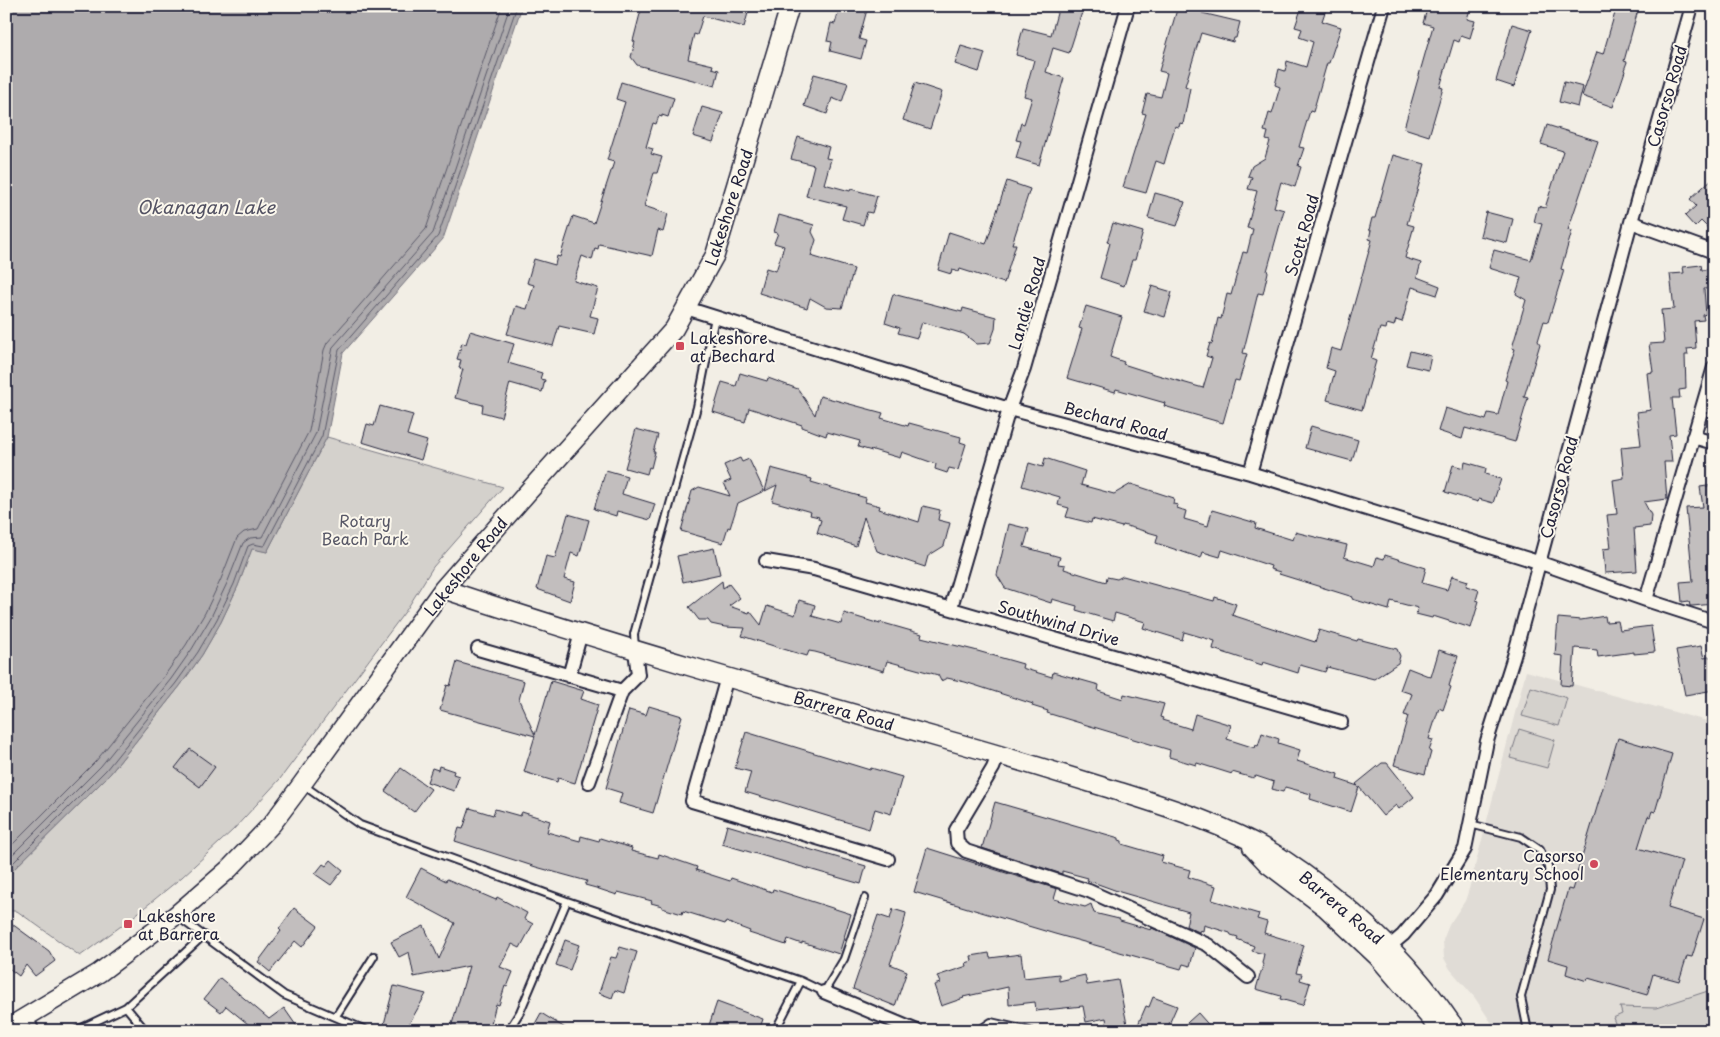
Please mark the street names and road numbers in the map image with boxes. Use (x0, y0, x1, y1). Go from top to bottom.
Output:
street label: Casorso Road (1640, 42, 1692, 150)
street label: Lakeshore Road (698, 146, 758, 268)
street label: Scott Road (1278, 191, 1324, 279)
street label: Landie Road (1001, 254, 1051, 352)
street label: Bechard Road (1061, 395, 1171, 445)
street label: Casorso Road (1533, 433, 1583, 541)
street label: Lakeshore Road (417, 511, 513, 621)
street label: Southwind Drive (995, 593, 1123, 651)
street label: Barrera Road (791, 684, 897, 736)
street label: Barrera Road (1295, 864, 1389, 950)

